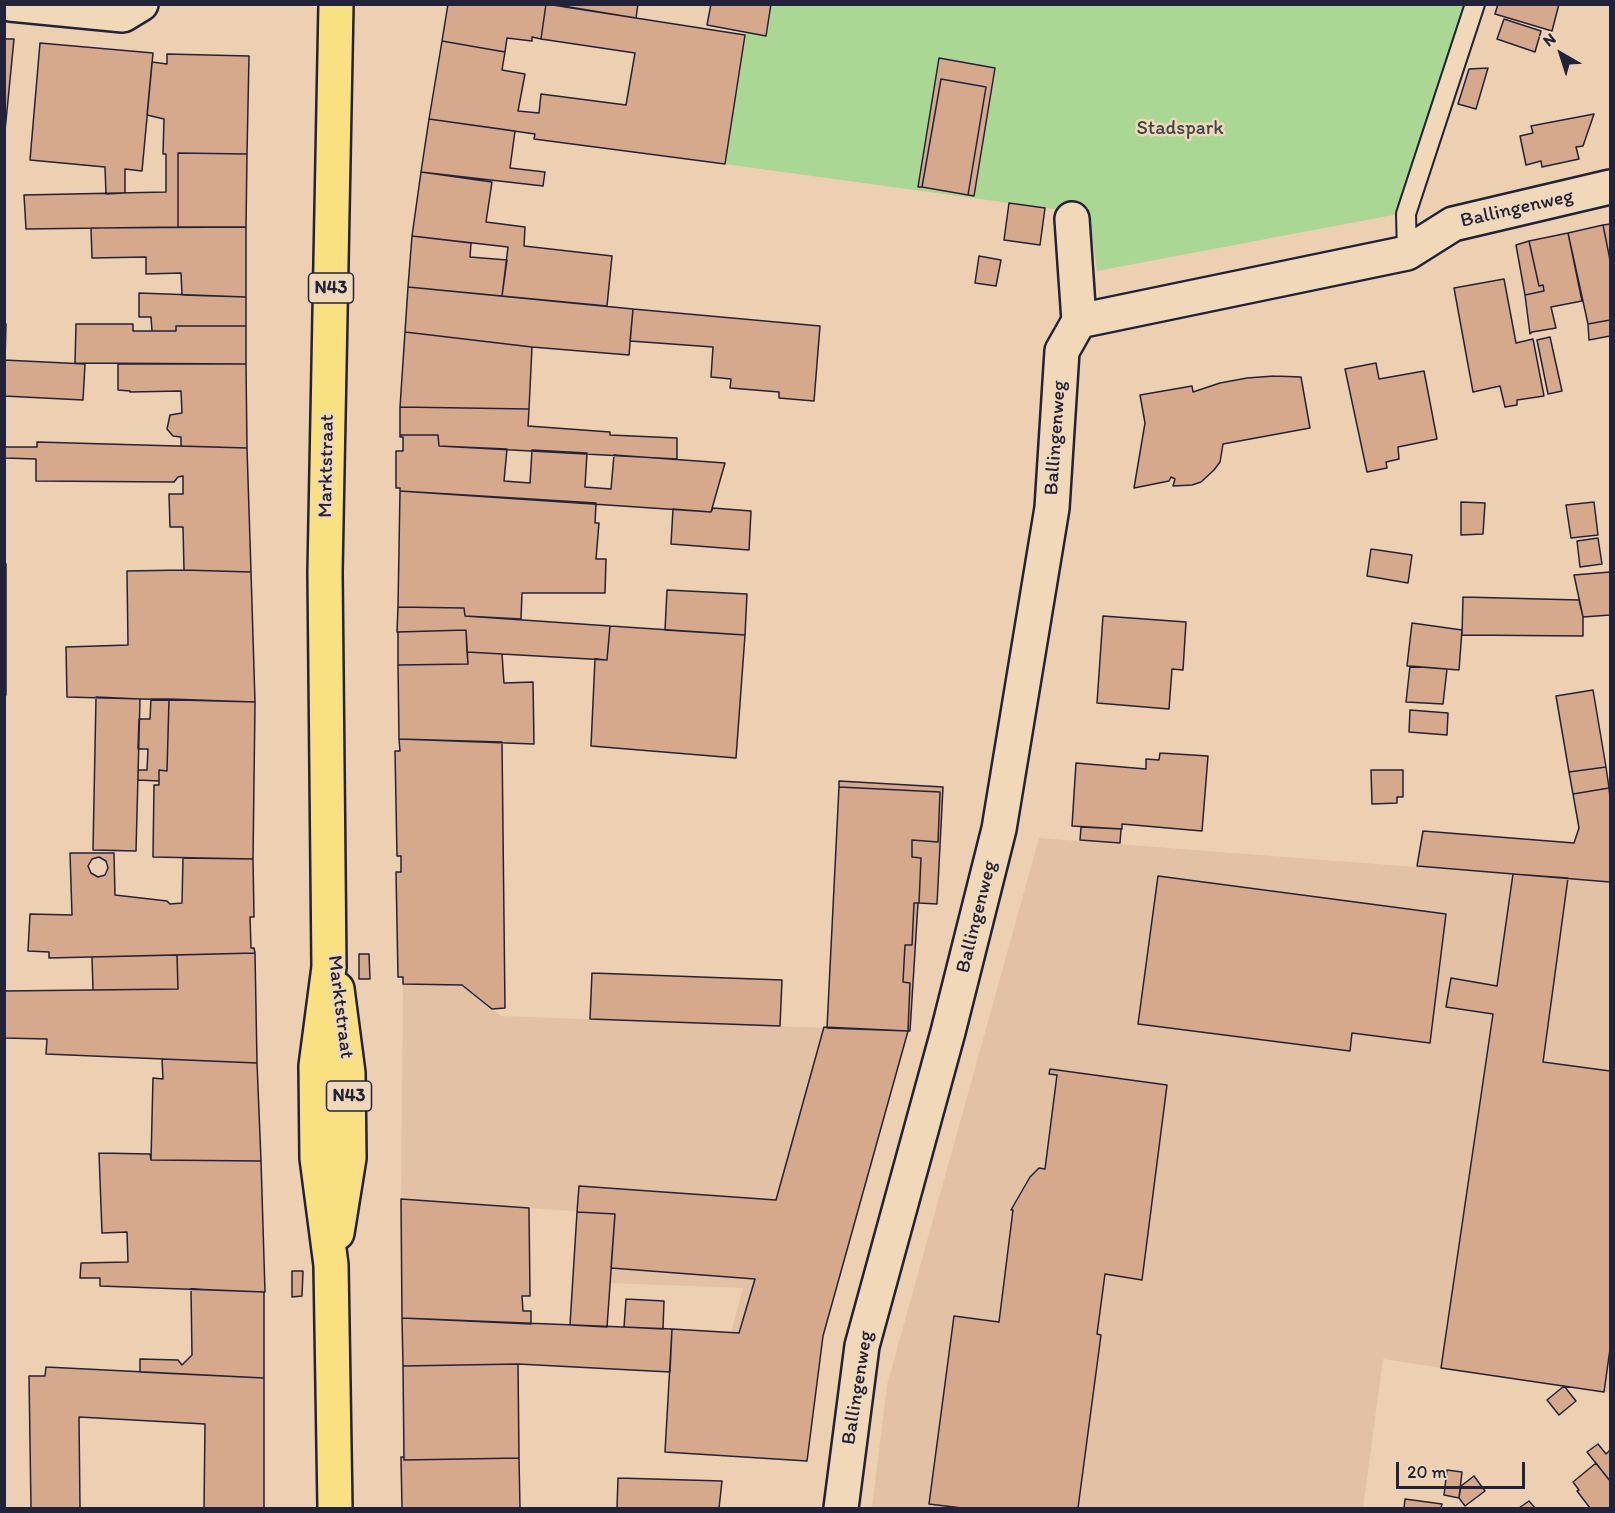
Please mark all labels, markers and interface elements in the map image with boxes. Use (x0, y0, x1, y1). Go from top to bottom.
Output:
north arrow (1531, 24, 1591, 84)
text: N (1539, 29, 1560, 50)
park label: Stadspark (1136, 117, 1224, 141)
street label: Ballingenweg (1458, 184, 1576, 234)
road number: N43 (308, 273, 354, 303)
street label: Ballingenweg (1040, 380, 1072, 496)
street label: Marktstraat (314, 414, 340, 518)
street label: Ballingenweg (951, 858, 1003, 976)
street label: Marktstraat (322, 954, 358, 1060)
road number: N43 (326, 1081, 372, 1111)
street label: Ballingenweg (837, 1329, 879, 1447)
scale bar (1399, 1450, 1528, 1488)
text: 20 m (1407, 1461, 1447, 1483)

